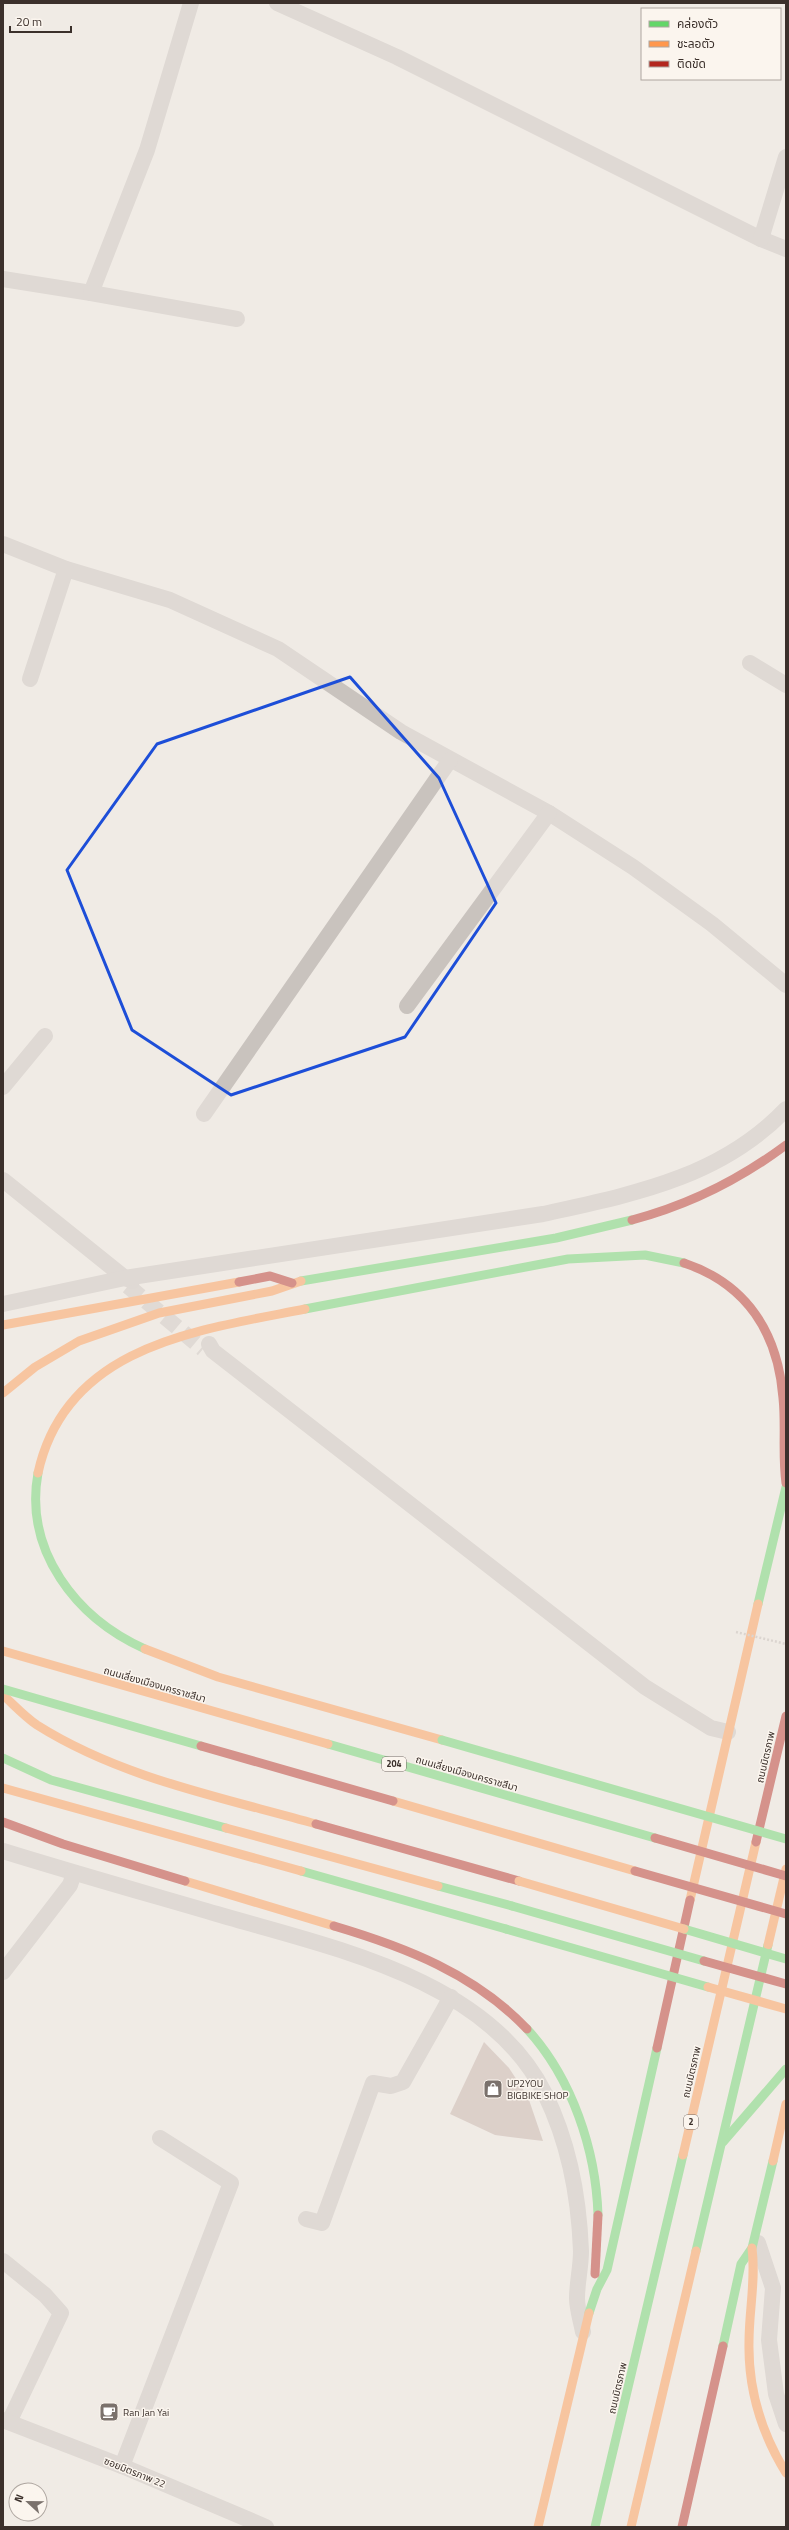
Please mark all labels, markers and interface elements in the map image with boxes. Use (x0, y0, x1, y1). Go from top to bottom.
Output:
scale bar (10, 8, 71, 34)
legend (641, 8, 781, 80)
text: 20 m (16, 12, 42, 31)
text: คล่องตัว (677, 14, 718, 33)
text: ชะลอตัว (677, 34, 715, 53)
text: ติดขัด (677, 54, 706, 73)
street label: ถนนเลี่ยงเมืองนครราชสีมา (102, 1663, 208, 1706)
street label: ถนนมิตรภาพ (752, 1730, 779, 1784)
street label: ถนนเลี่ยงเมืองนครราชสีมา (414, 1752, 520, 1795)
road number: 204 (382, 1757, 406, 1771)
street label: ถนนมิตรภาพ (678, 2045, 705, 2099)
place label: UP2YOU BIGBIKE SHOP (507, 2076, 569, 2103)
shop icon: UP2YOU BIGBIKE SHOP (482, 2078, 504, 2100)
road number: 2 (684, 2115, 698, 2129)
street label: ถนนมิตรภาพ (604, 2361, 631, 2415)
cafe icon: Ran Jan Yai (98, 2401, 120, 2423)
place label: Ran Jan Yai (123, 2405, 169, 2420)
street label: ซอยมิตรภาพ 22 (102, 2453, 168, 2492)
north arrow (8, 2482, 48, 2522)
text: N (10, 2492, 28, 2505)

